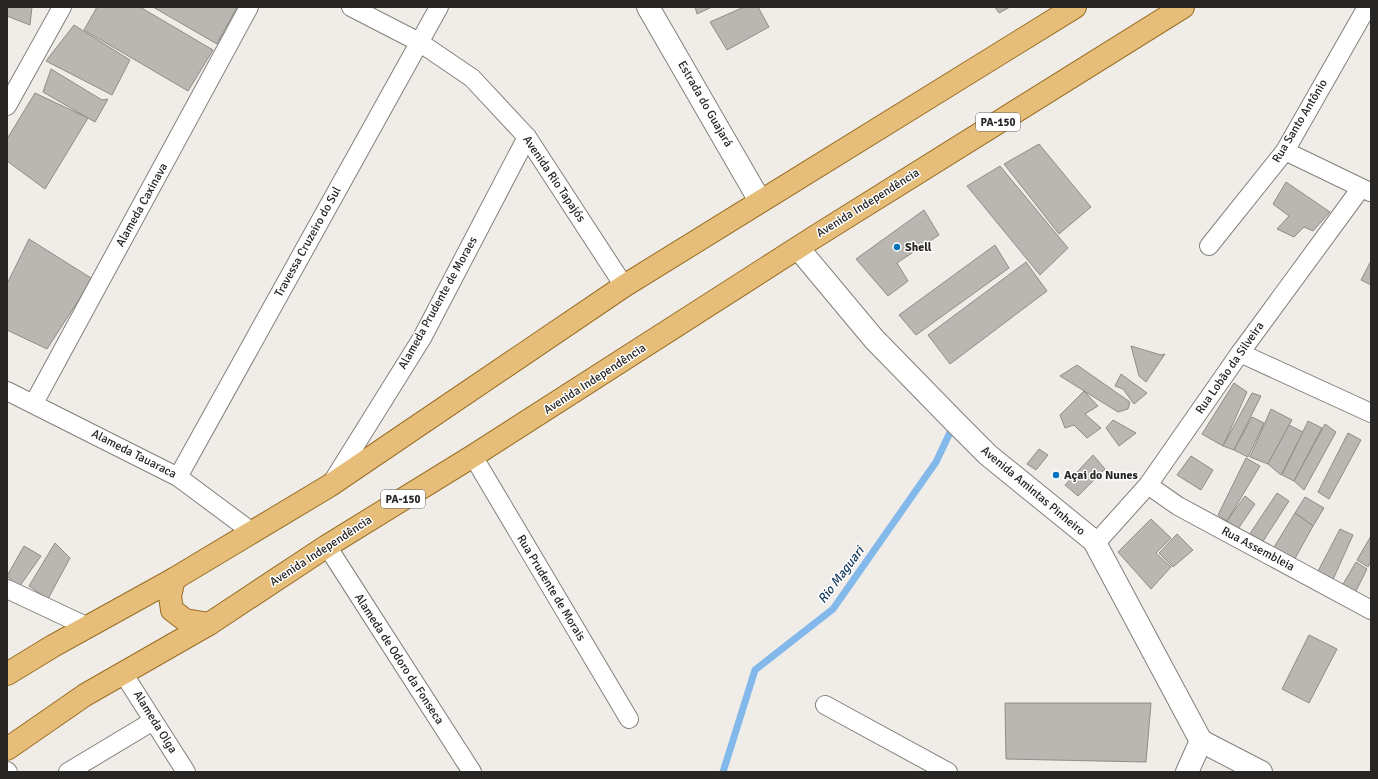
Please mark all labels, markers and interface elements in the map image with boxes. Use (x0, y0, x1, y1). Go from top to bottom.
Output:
street label: Estrada do Guajará (674, 58, 736, 150)
street label: Rua Santo Antônio (1269, 77, 1331, 165)
road number: PA-150 (976, 113, 1020, 131)
street label: Avenida Rio Tapajós (520, 133, 588, 225)
street label: Alameda Caxinava (113, 160, 171, 250)
street label: Avenida Independência (814, 165, 922, 241)
street label: Travessa Cruzeiro do Sul (271, 184, 345, 300)
street label: Alameda Prudente de Moraes (395, 234, 481, 372)
place label: Shell (905, 240, 932, 255)
marker: Shell (892, 242, 902, 252)
street label: Rua Lobão da Silveira (1193, 319, 1267, 417)
street label: Avenida Independência (541, 340, 649, 418)
street label: Alameda Tauaraca (89, 426, 179, 482)
street label: Avenida Amintas Pinheiro (978, 443, 1088, 539)
place label: Açai do Nunes (1064, 468, 1138, 483)
marker: Açai do Nunes (1051, 470, 1061, 480)
road number: PA-150 (381, 490, 425, 508)
street label: Avenida Independência (267, 512, 375, 590)
street label: Rua Assembleia (1219, 523, 1297, 575)
street label: Rua Prudente de Morais (513, 532, 589, 644)
water label: Rio Maguari (814, 542, 868, 607)
street label: Alameda de Odoro da Fonseca (351, 591, 447, 727)
street label: Alameda Olga (130, 688, 180, 756)

